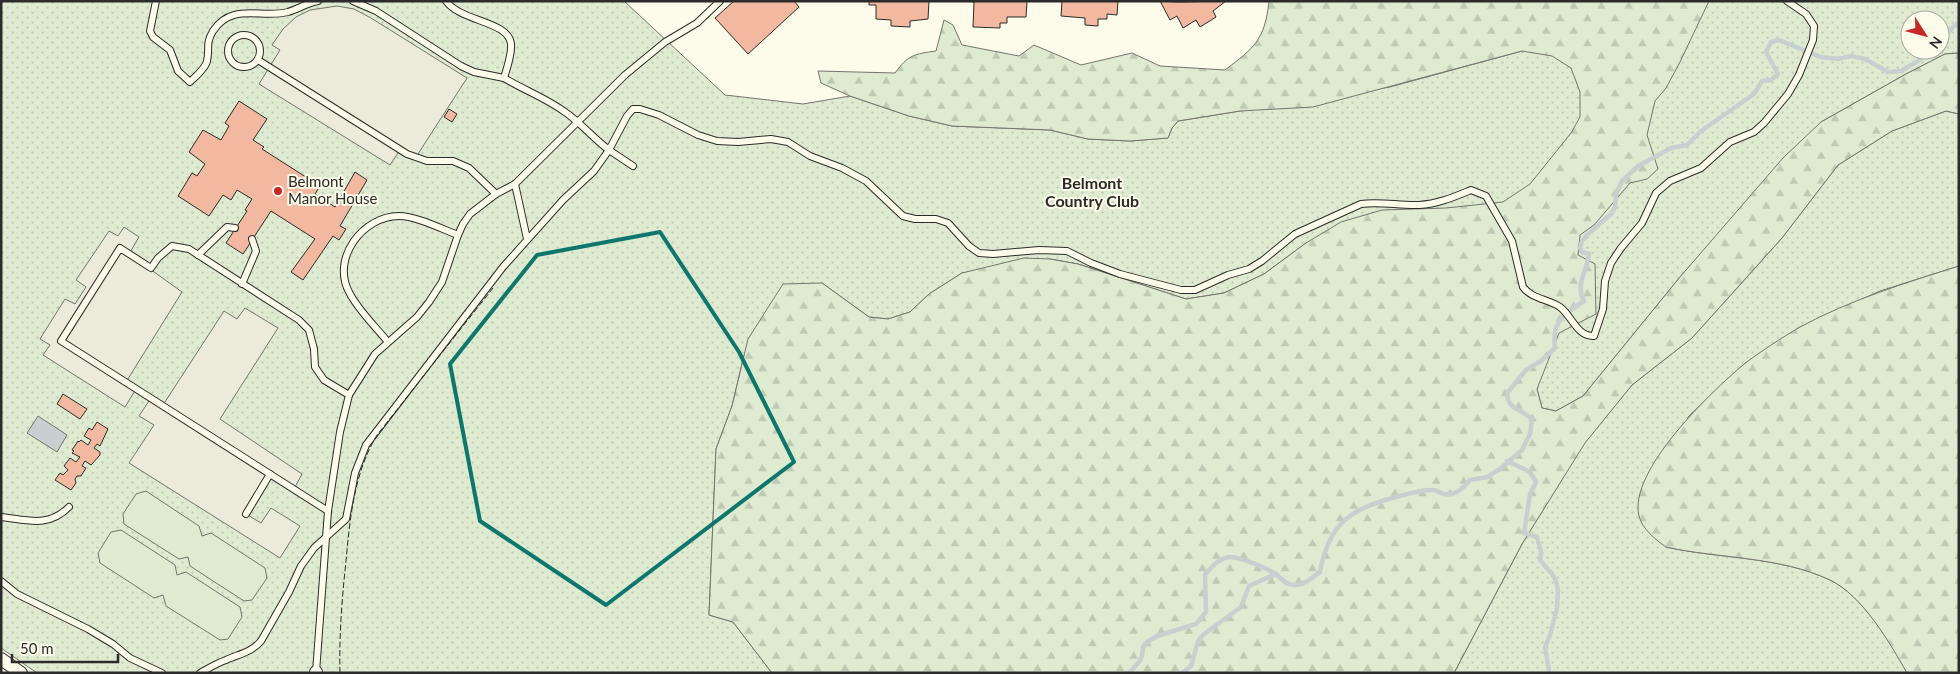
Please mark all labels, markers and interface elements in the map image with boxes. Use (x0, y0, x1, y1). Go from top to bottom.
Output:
north arrow (1900, 10, 1950, 60)
text: N (1926, 34, 1946, 52)
place label: Belmont Manor House (288, 172, 378, 207)
district label: Belmont Country Club (1045, 173, 1139, 210)
marker: Belmont Manor House (272, 185, 284, 197)
scale bar (12, 632, 119, 664)
text: 50 m (20, 639, 54, 657)

